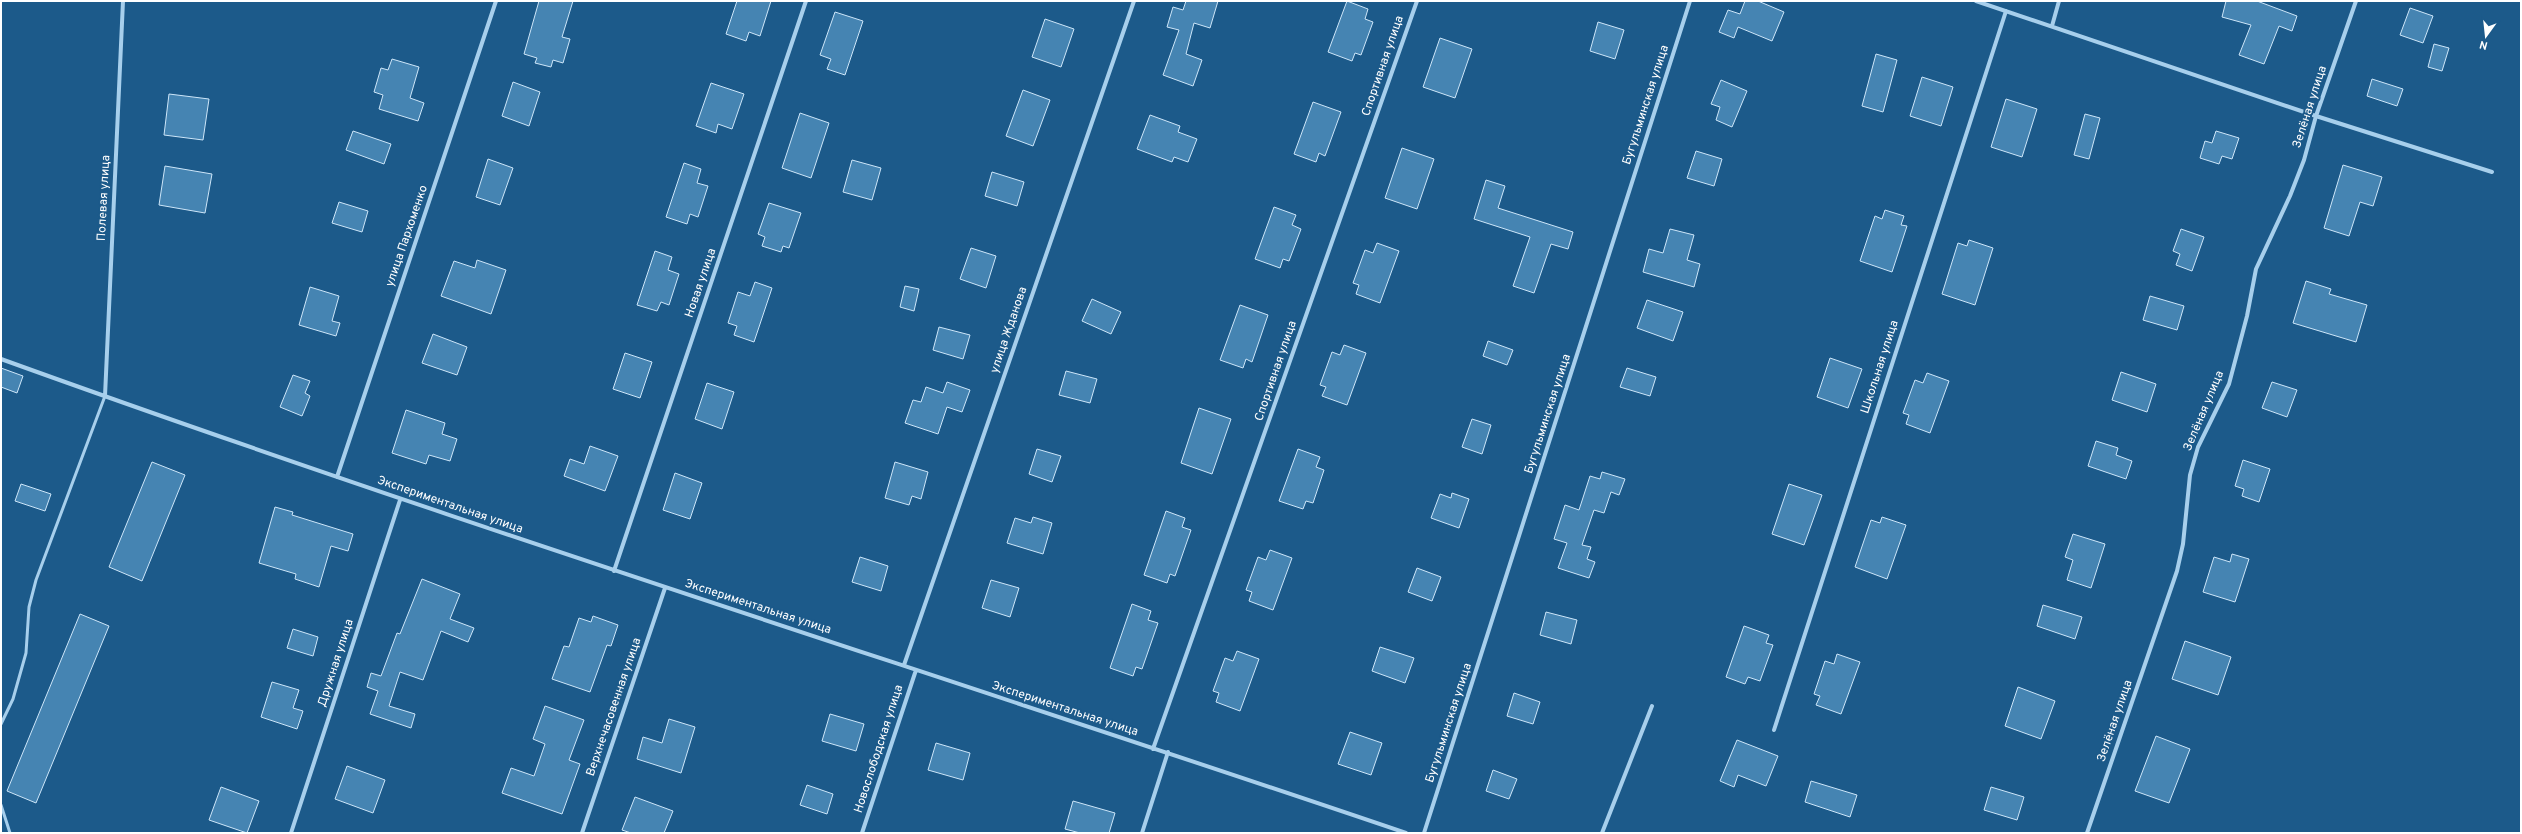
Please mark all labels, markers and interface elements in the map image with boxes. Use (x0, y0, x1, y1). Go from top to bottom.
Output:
street label: Спортивная улица (1358, 14, 1408, 118)
north arrow (2466, 16, 2506, 56)
text: N (2478, 37, 2489, 52)
street label: Бугульминская улица (1619, 43, 1673, 167)
street label: Зелёная улица (2289, 64, 2331, 150)
street label: Полевая улица (94, 155, 114, 241)
street label: улица Пархоменко (382, 183, 432, 289)
street label: Новая улица (682, 246, 720, 320)
street label: улица Жданова (987, 285, 1031, 375)
street label: Школьная улица (1857, 318, 1903, 416)
street label: Спортивная улица (1251, 319, 1301, 423)
street label: Бугульминская улица (1521, 352, 1575, 476)
street label: Зелёная улица (2180, 368, 2228, 454)
street label: Экспериментальная улица (375, 473, 525, 537)
street label: Экспериментальная улица (683, 576, 833, 638)
street label: Дружная улица (314, 617, 358, 709)
street label: Верхнечасовенная улица (583, 636, 645, 778)
street label: Бугульминская улица (1422, 661, 1476, 785)
street label: Экспериментальная улица (990, 678, 1140, 740)
street label: Зелёная улица (2093, 678, 2137, 764)
street label: Новослободская улица (851, 683, 907, 815)

